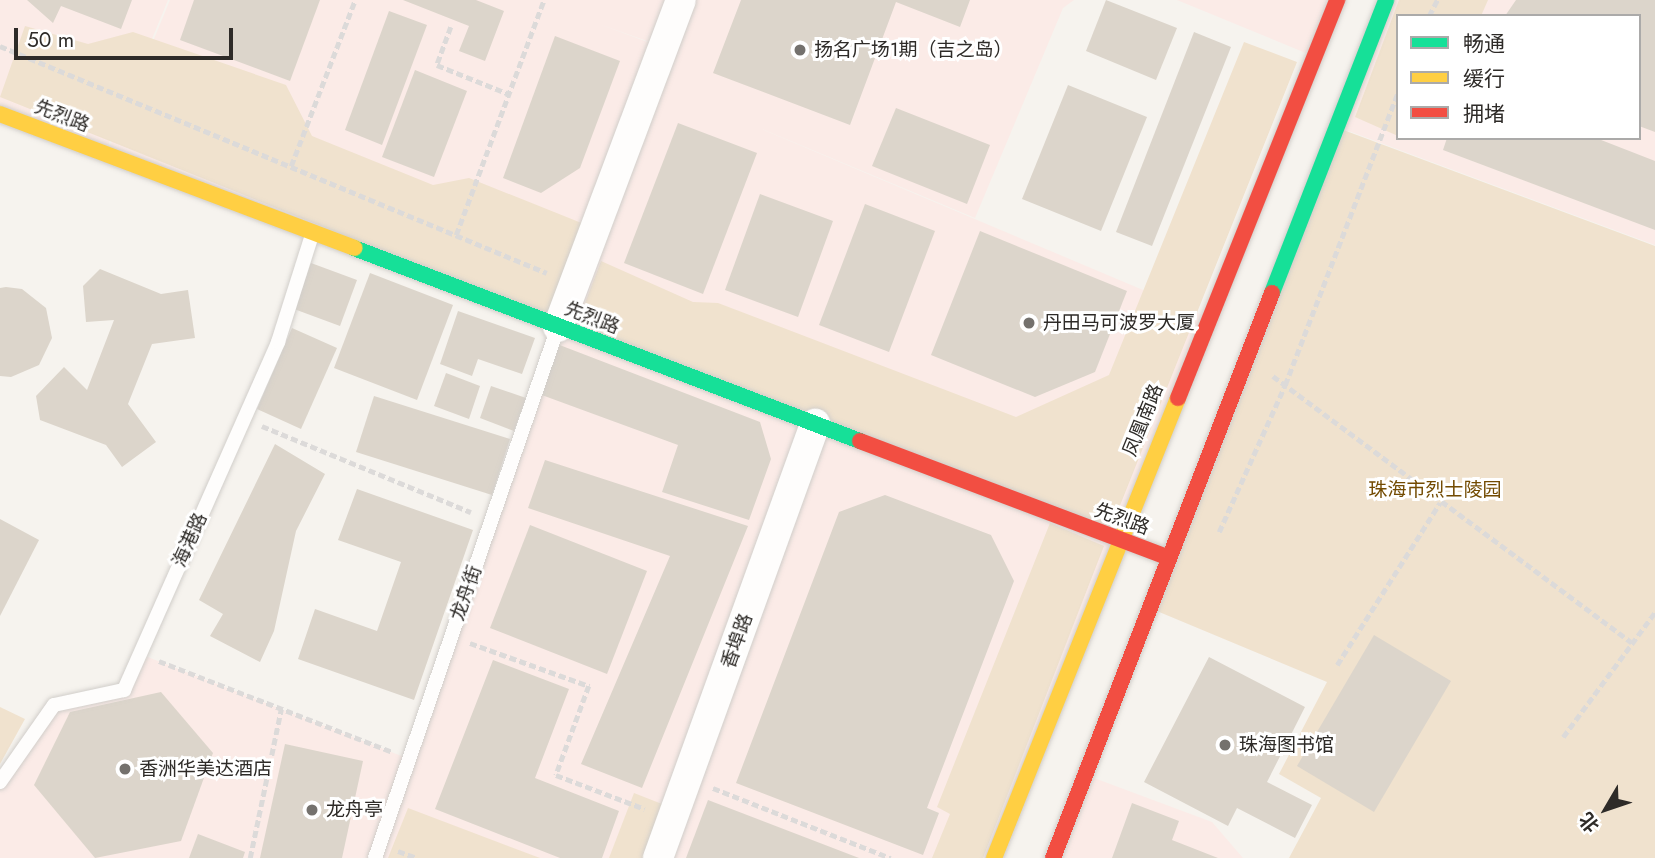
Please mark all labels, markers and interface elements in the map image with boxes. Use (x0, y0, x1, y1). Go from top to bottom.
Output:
scale bar (18, 14, 236, 58)
legend (1396, 14, 1641, 140)
text: 50 m (27, 25, 74, 55)
text: 畅通 (1463, 29, 1505, 59)
place label: 扬名广场1期（吉之岛） (814, 39, 1013, 61)
marker: 扬名广场1期（吉之岛） (792, 42, 808, 58)
text: 缓行 (1463, 64, 1505, 94)
street label: 先烈路 (31, 95, 93, 137)
text: 拥堵 (1463, 99, 1505, 129)
street label: 先烈路 (561, 297, 623, 339)
place label: 丹田马可波罗大厦 (1043, 312, 1195, 334)
marker: 丹田马可波罗大厦 (1021, 315, 1037, 331)
street label: 凤凰南路 (1118, 380, 1168, 460)
park label: 珠海市烈士陵园 (1369, 479, 1501, 501)
street label: 先烈路 (1091, 499, 1153, 539)
street label: 海港路 (168, 509, 212, 571)
street label: 龙舟街 (446, 562, 486, 624)
street label: 香埠路 (717, 610, 757, 672)
place label: 珠海图书馆 (1239, 734, 1334, 756)
marker: 珠海图书馆 (1217, 737, 1233, 753)
place label: 香洲华美达酒店 (139, 758, 272, 780)
marker: 香洲华美达酒店 (117, 761, 133, 777)
north arrow (1571, 774, 1641, 844)
place label: 龙舟亭 (326, 799, 383, 821)
marker: 龙舟亭 (304, 802, 320, 818)
text: 北 (1573, 807, 1606, 838)

